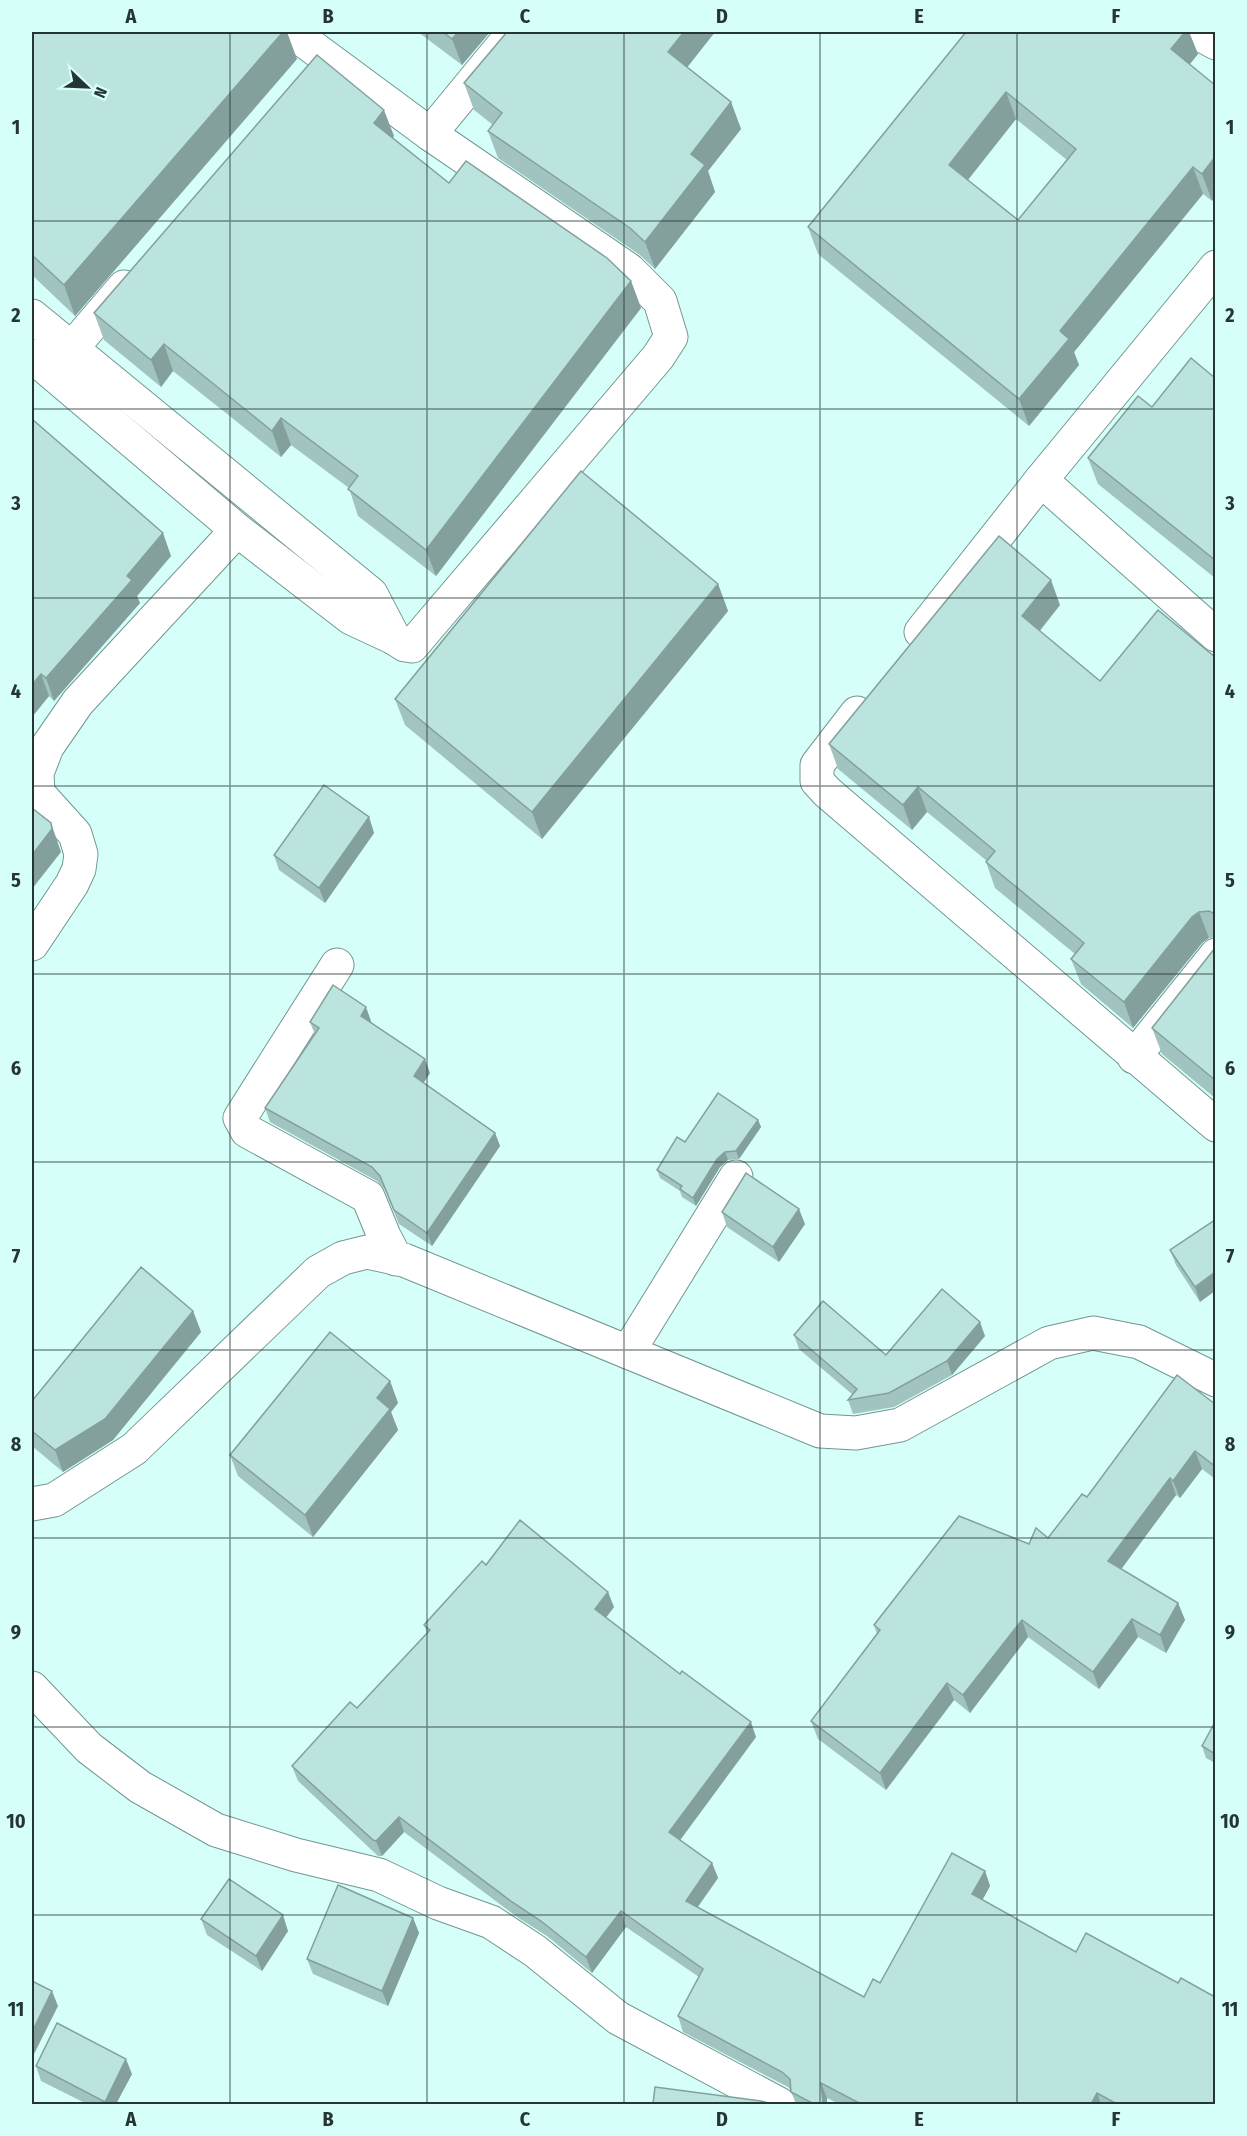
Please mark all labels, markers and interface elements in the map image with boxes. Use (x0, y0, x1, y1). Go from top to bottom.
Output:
text: A (125, 4, 138, 28)
text: B (322, 4, 334, 28)
text: C (520, 4, 531, 28)
text: D (716, 4, 728, 28)
text: E (914, 4, 924, 28)
text: F (1112, 4, 1121, 28)
north arrow (57, 57, 117, 117)
text: N (90, 85, 111, 101)
text: 1 (12, 115, 20, 139)
text: 1 (1226, 115, 1234, 139)
text: 2 (10, 303, 21, 327)
text: 2 (1224, 303, 1235, 327)
text: 3 (10, 491, 21, 515)
text: 3 (1224, 491, 1235, 515)
text: 4 (11, 679, 21, 703)
text: 4 (1225, 679, 1235, 703)
text: 5 (11, 868, 21, 892)
text: 5 (1225, 868, 1235, 892)
text: 6 (11, 1056, 21, 1080)
text: 6 (1225, 1056, 1235, 1080)
text: 7 (12, 1244, 21, 1268)
text: 7 (1226, 1244, 1235, 1268)
text: 8 (11, 1432, 22, 1456)
text: 8 (1225, 1432, 1236, 1456)
text: 9 (11, 1620, 21, 1644)
text: 9 (1225, 1620, 1235, 1644)
text: 10 (6, 1809, 26, 1833)
text: 10 (1220, 1809, 1240, 1833)
text: 11 (8, 1997, 24, 2021)
text: 11 (1222, 1997, 1238, 2021)
text: A (125, 2107, 138, 2131)
text: B (322, 2107, 334, 2131)
text: C (520, 2107, 531, 2131)
text: D (716, 2107, 728, 2131)
text: E (914, 2107, 924, 2131)
text: F (1112, 2107, 1121, 2131)

